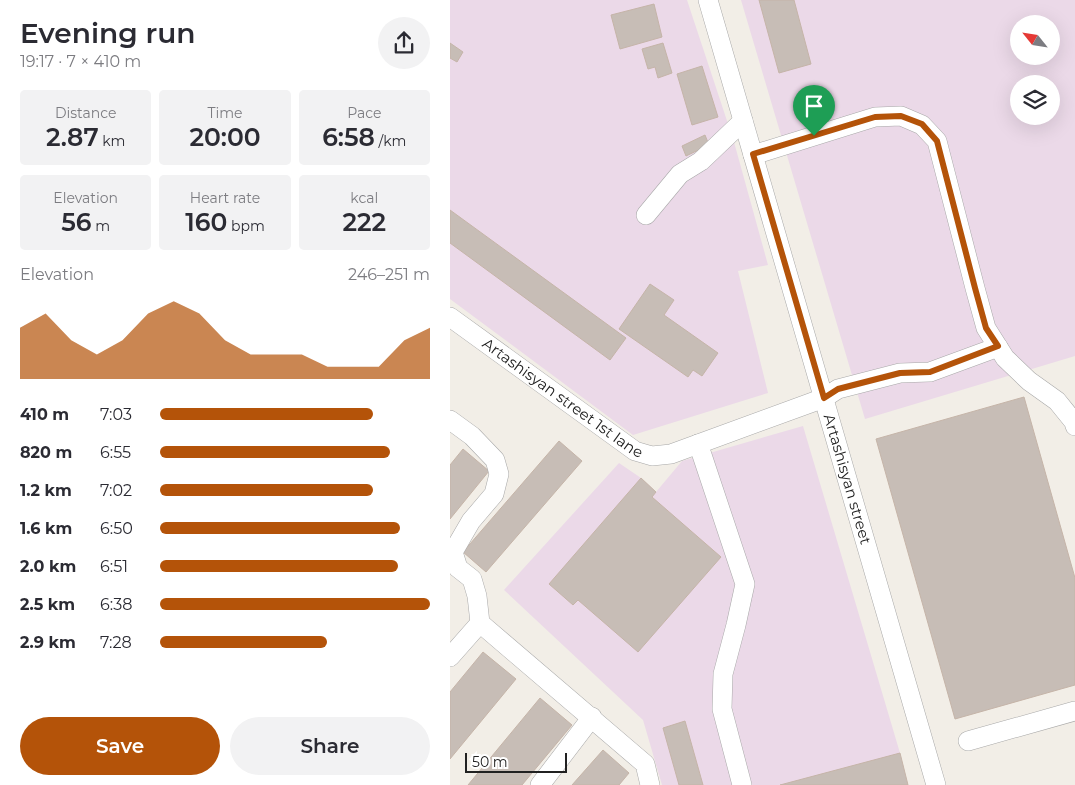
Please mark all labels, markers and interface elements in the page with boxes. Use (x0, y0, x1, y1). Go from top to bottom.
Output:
north arrow (1010, 15, 1060, 65)
map controls (1010, 15, 1060, 125)
text: Evening run (20, 16, 195, 50)
button: share (378, 17, 430, 69)
text: 19:17 · 7 × 410 m (20, 52, 141, 71)
button: layers (1010, 75, 1060, 125)
pin (793, 85, 835, 136)
icon: arrive (800, 92, 828, 120)
text: Distance (55, 104, 116, 122)
text: Time (207, 104, 243, 122)
text: Pace (347, 104, 381, 122)
text: 2.87 (46, 122, 99, 152)
text: 20:00 (189, 122, 261, 152)
text: 6:58 (322, 122, 375, 152)
text: km (99, 132, 125, 150)
text: /km (375, 132, 406, 150)
text: Elevation (53, 189, 118, 207)
text: Heart rate (190, 189, 260, 207)
text: kcal (350, 189, 378, 207)
text: 56 (61, 207, 92, 237)
text: 160 (185, 207, 227, 237)
text: 222 (342, 207, 386, 237)
text: m (92, 217, 110, 235)
text: bpm (227, 217, 265, 235)
text: Elevation (20, 265, 94, 284)
text: 246–251 m (348, 265, 430, 284)
street label: Artashisyan street 1st lane (479, 334, 645, 462)
text: 410 m (20, 405, 69, 424)
text: 7:03 (100, 405, 132, 424)
street label: Artashisyan street (820, 412, 876, 546)
text: 820 m (20, 443, 72, 462)
text: 6:55 (100, 443, 131, 462)
text: 1.2 km (20, 481, 72, 500)
text: 7:02 (100, 481, 132, 500)
text: 1.6 km (20, 519, 72, 538)
text: 6:50 (100, 519, 133, 538)
text: 2.0 km (20, 557, 76, 576)
text: 6:51 (100, 557, 128, 576)
text: 2.5 km (20, 595, 75, 614)
text: 6:38 (100, 595, 132, 614)
text: 2.9 km (20, 633, 76, 652)
text: 7:28 (100, 633, 132, 652)
button: Save (20, 717, 220, 775)
button: Share (230, 717, 430, 775)
scale bar (465, 750, 568, 773)
text: 50 m (472, 753, 508, 771)

